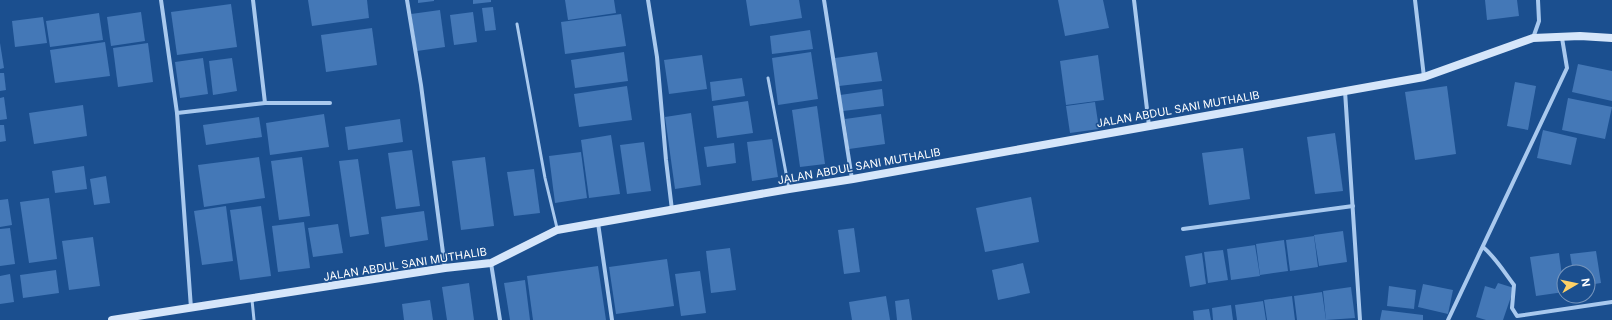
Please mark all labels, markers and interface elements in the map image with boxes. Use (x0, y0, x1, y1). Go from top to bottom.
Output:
street label: JALAN ABDUL SANI MUTHALIB (1095, 88, 1261, 130)
street label: JALAN ABDUL SANI MUTHALIB (776, 145, 942, 187)
street label: JALAN ABDUL SANI MUTHALIB (322, 244, 488, 284)
north arrow (1556, 264, 1596, 304)
text: N (1578, 277, 1593, 288)

